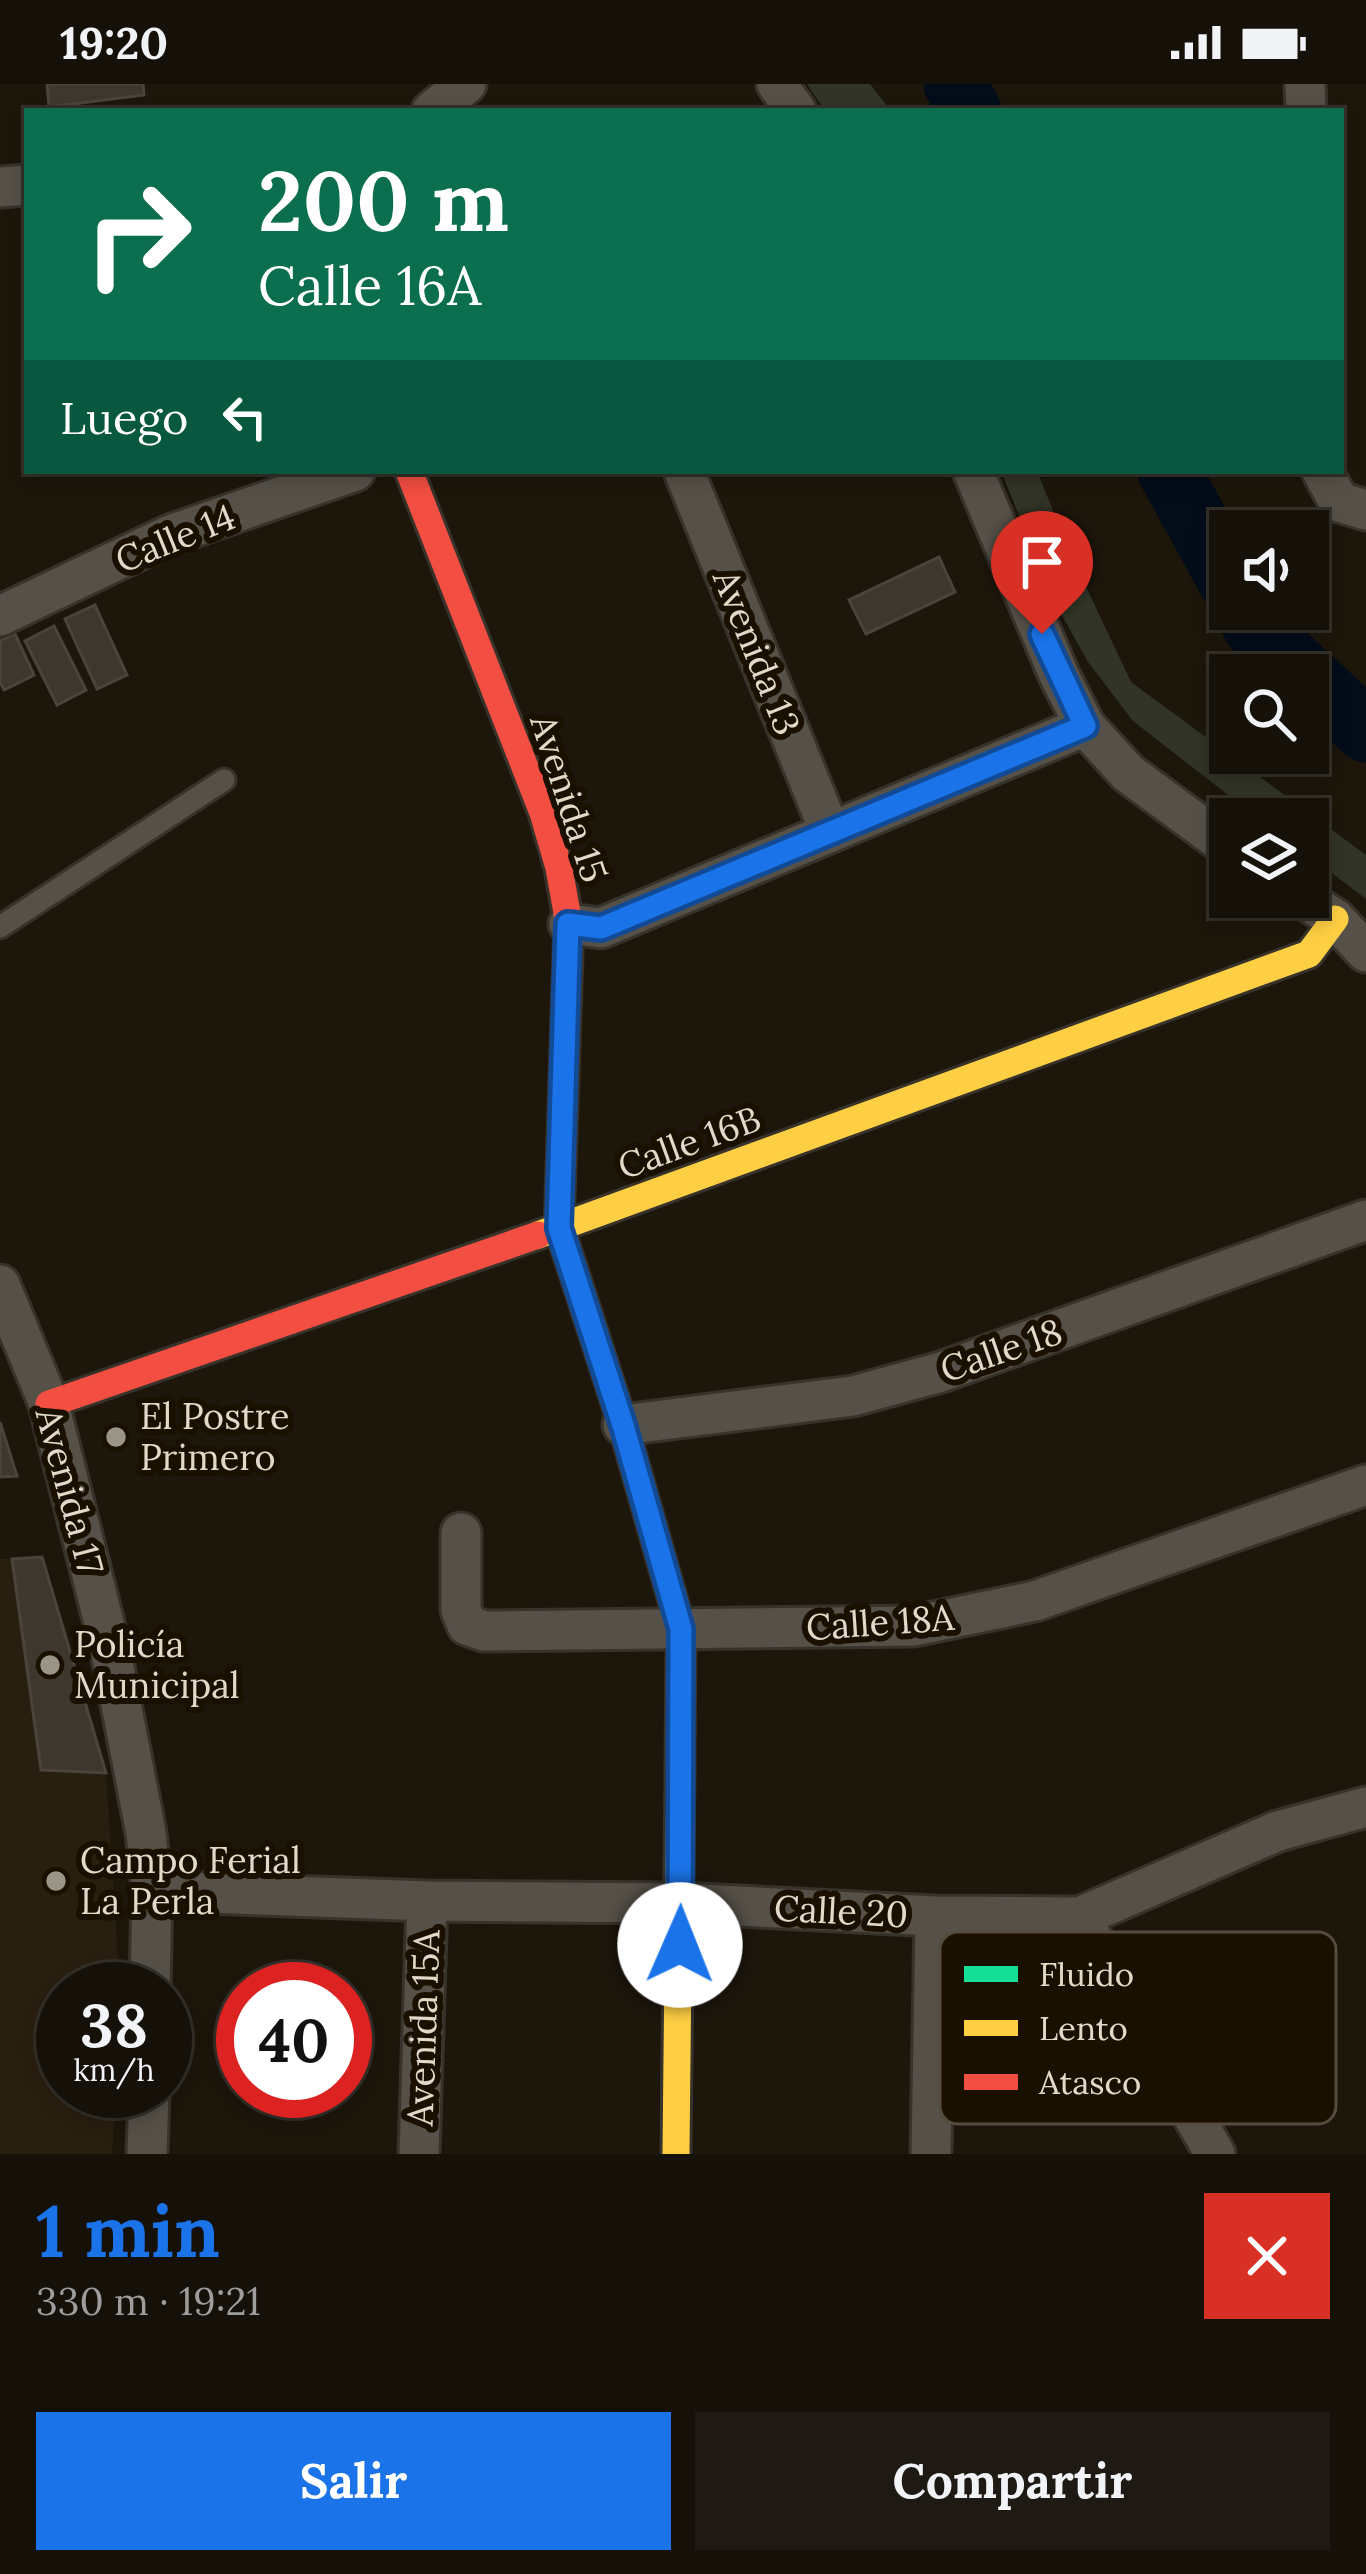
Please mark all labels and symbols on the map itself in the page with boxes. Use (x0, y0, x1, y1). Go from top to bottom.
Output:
street label: Calle 14 (108, 493, 242, 583)
pin (991, 511, 1093, 634)
street label: Avenida 13 (703, 562, 811, 741)
street label: Avenida 15 (520, 707, 618, 888)
street label: Calle 16B (611, 1095, 767, 1189)
street label: Calle 18 (934, 1308, 1068, 1392)
place label: El Postre Primero (140, 1393, 290, 1480)
street label: Avenida 17 (25, 1402, 114, 1579)
marker: El Postre Primero (103, 1424, 129, 1450)
street label: Calle 18A (804, 1594, 956, 1650)
place label: Policía Municipal (74, 1621, 240, 1708)
marker: Policía Municipal (37, 1652, 63, 1678)
place label: Campo Ferial La Perla (80, 1837, 301, 1924)
marker: Campo Ferial La Perla (43, 1868, 69, 1894)
position arrow (617, 1882, 743, 2008)
street label: Calle 20 (773, 1885, 909, 1937)
street label: Avenida 15A (397, 1929, 449, 2128)
legend (940, 1932, 1336, 2124)
text: Fluido (1039, 1953, 1134, 1995)
speed limit sign: 40 (216, 1962, 372, 2118)
text: Lento (1039, 2007, 1128, 2049)
text: Atasco (1038, 2061, 1141, 2103)

